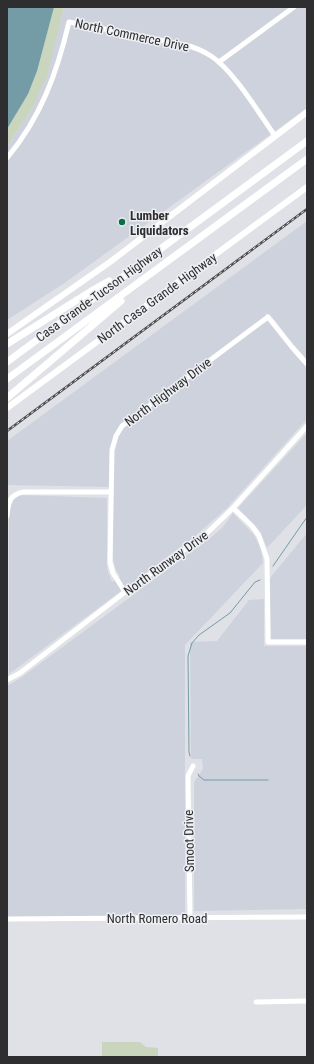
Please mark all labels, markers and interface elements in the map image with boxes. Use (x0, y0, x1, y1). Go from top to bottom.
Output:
street label: North Commerce Drive (74, 16, 190, 54)
place label: Lumber Liquidators (130, 208, 189, 238)
marker: Lumber Liquidators (117, 217, 127, 227)
street label: Casa Grande-Tucson Highway (33, 243, 165, 345)
street label: North Casa Grande Highway (94, 249, 220, 346)
street label: North Highway Drive (122, 355, 214, 429)
street label: North Runway Drive (121, 527, 211, 599)
street label: Smoot Drive (181, 810, 197, 872)
street label: North Romero Road (107, 911, 207, 926)

